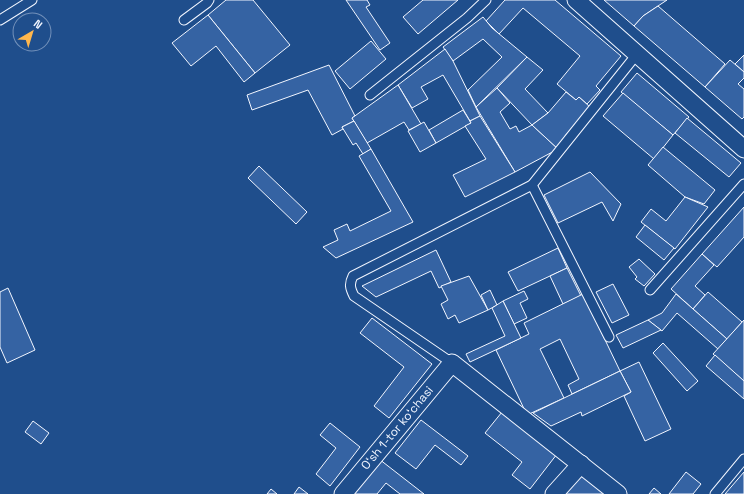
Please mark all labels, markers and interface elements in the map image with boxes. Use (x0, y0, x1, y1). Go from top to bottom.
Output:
north arrow (12, 12, 52, 52)
text: N (31, 16, 45, 32)
street label: O‘sh 1-tor koʻchasi (357, 383, 437, 473)

